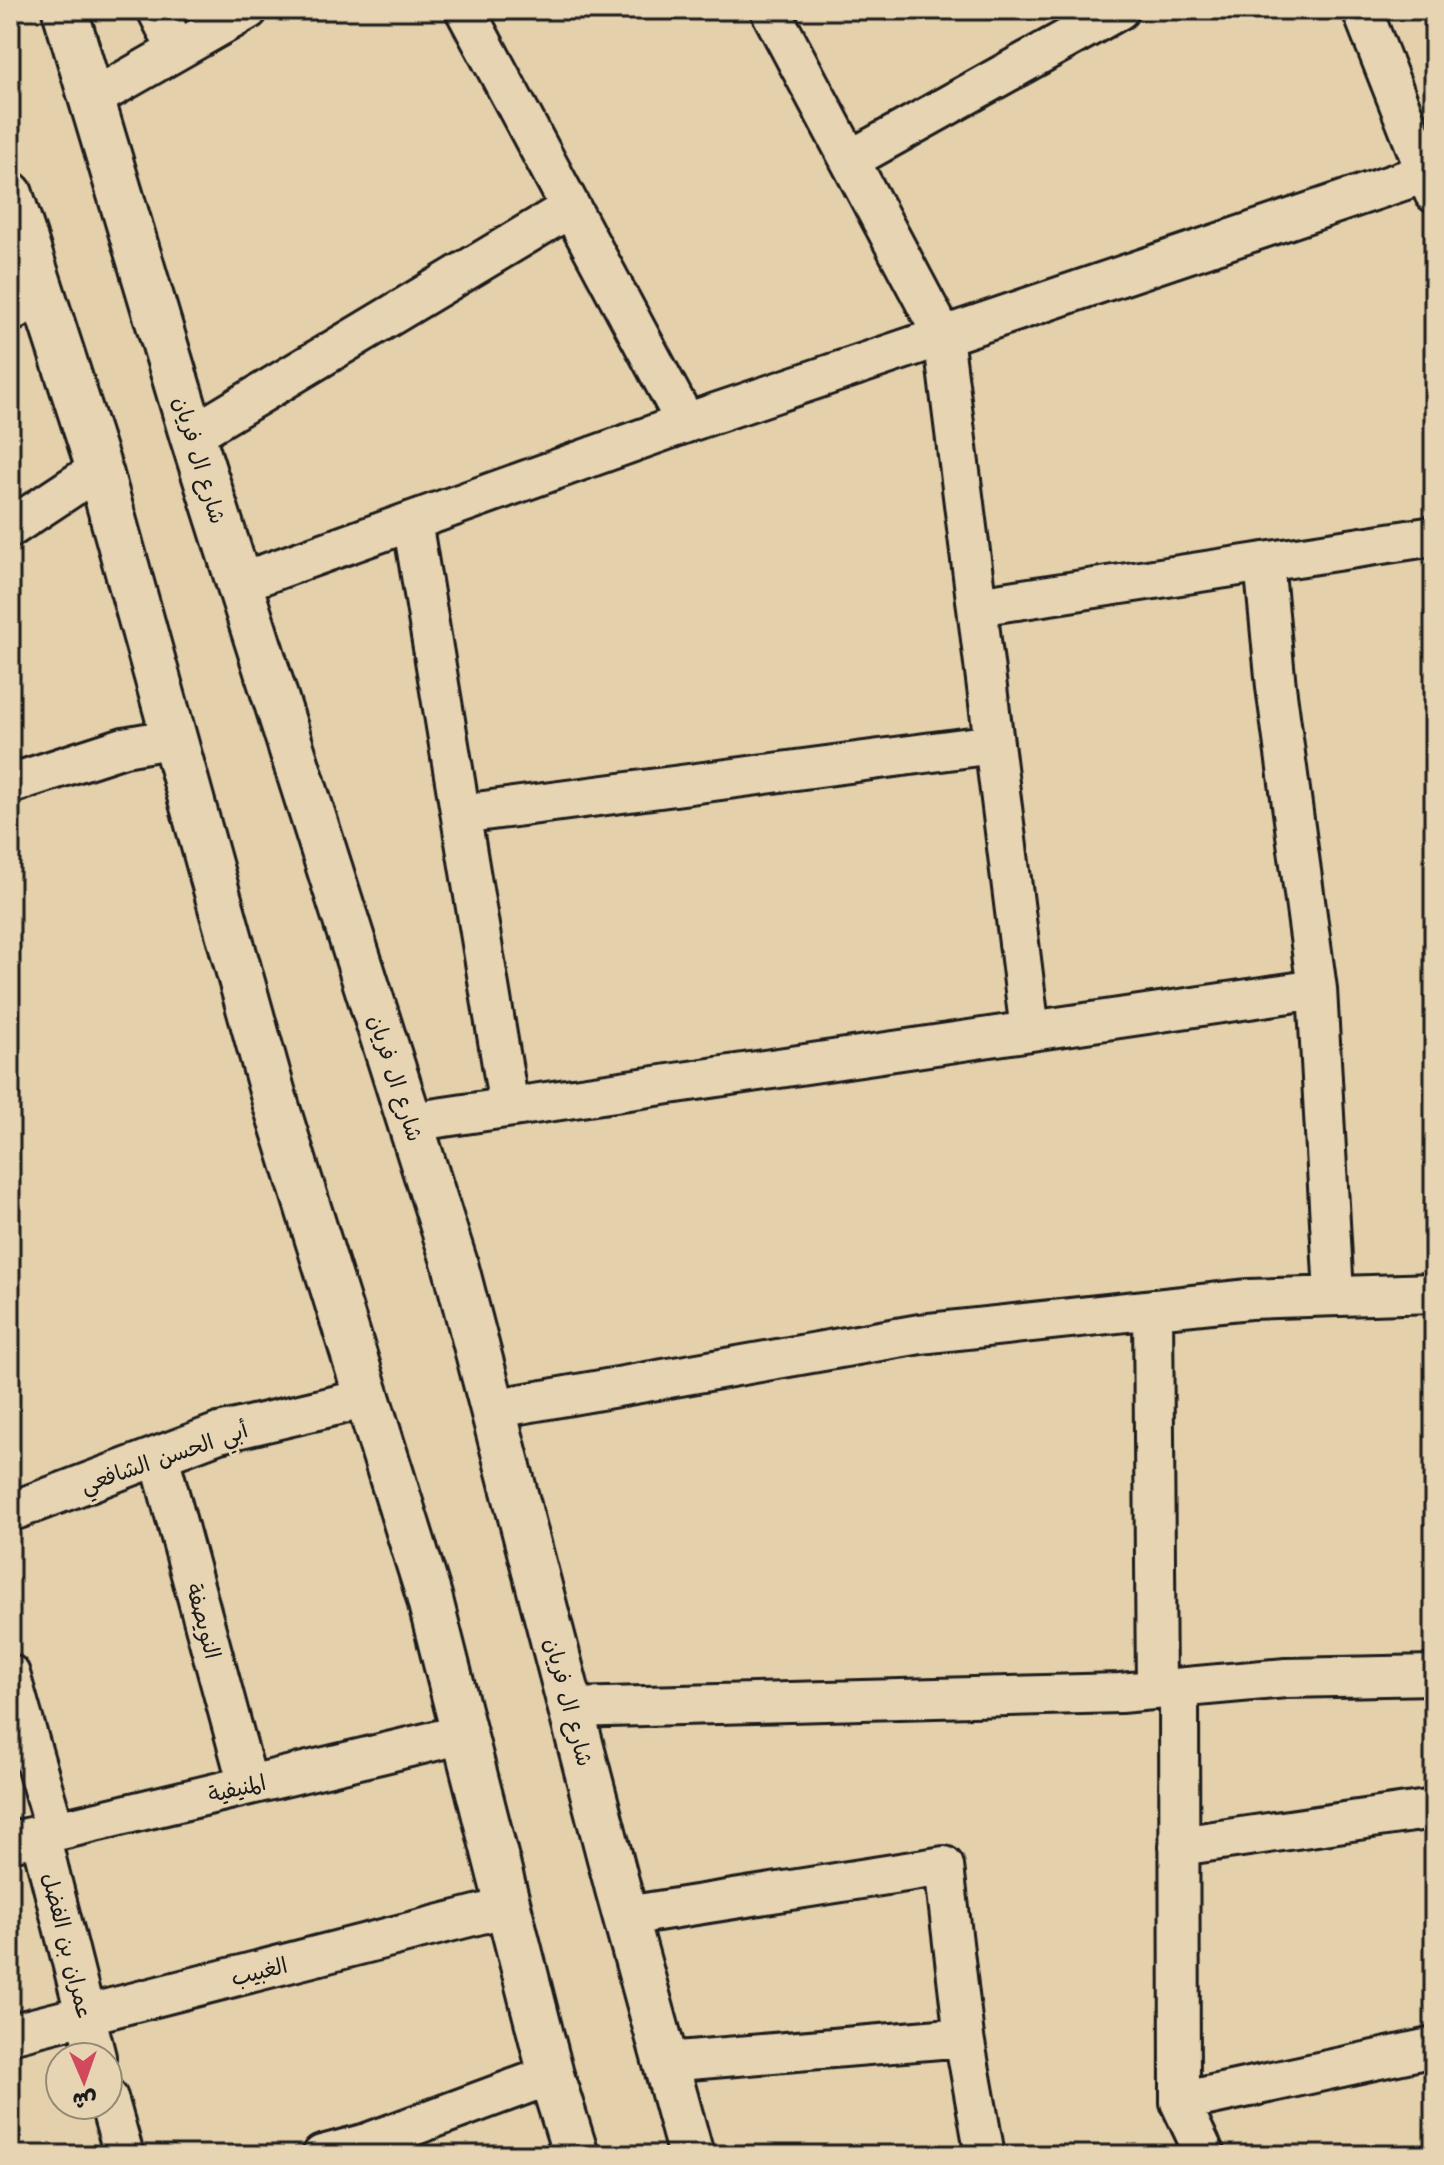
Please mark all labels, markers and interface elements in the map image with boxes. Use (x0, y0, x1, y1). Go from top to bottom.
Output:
street label: شارع ال فريان (162, 393, 234, 529)
street label: شارع ال فريان (357, 1011, 431, 1147)
street label: أبي الحسن الشافعي (76, 1414, 254, 1504)
street label: النويصفة (175, 1580, 228, 1663)
street label: شارع ال فريان (533, 1635, 601, 1771)
street label: المنيفية (205, 1767, 270, 1814)
street label: عمران بن الفضل (30, 1870, 101, 2024)
street label: الغبيب (228, 1950, 292, 1997)
north arrow (44, 2041, 124, 2121)
text: ش (72, 2081, 97, 2116)

